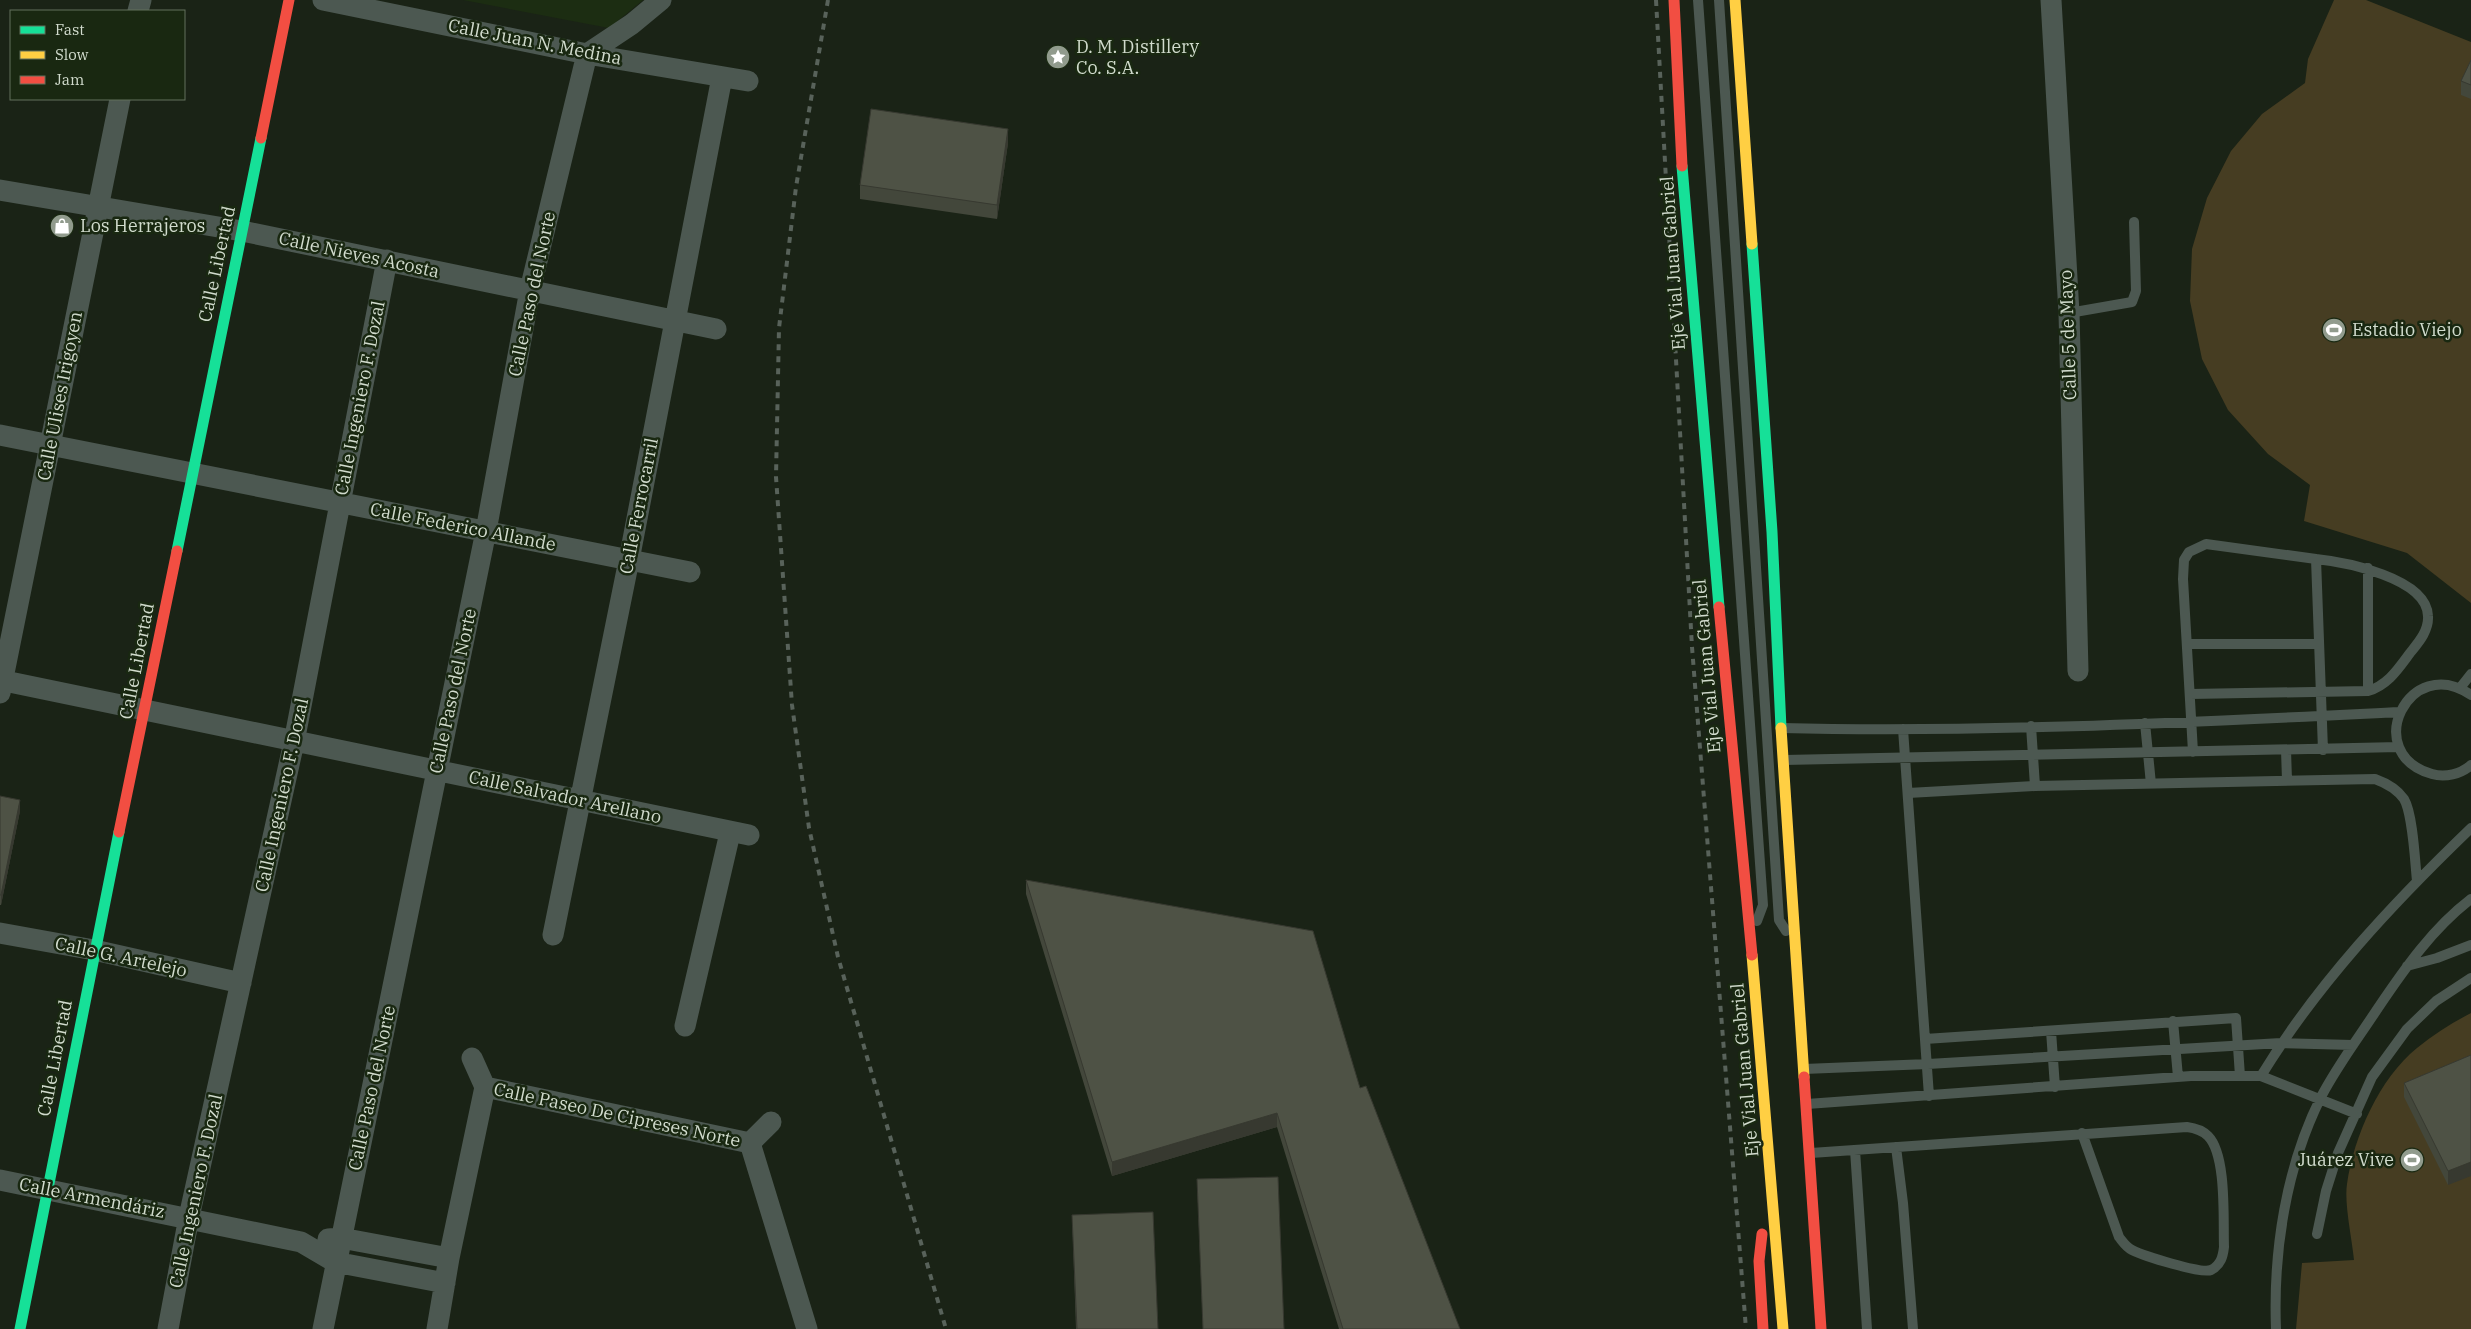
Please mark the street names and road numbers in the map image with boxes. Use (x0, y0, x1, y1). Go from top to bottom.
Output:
street label: Calle Juan N. Medina (446, 13, 624, 70)
street label: Eje Vial Juan Gabriel (1655, 175, 1690, 351)
street label: Calle Libertad (193, 204, 240, 324)
street label: Calle Paso del Norte (503, 209, 560, 379)
street label: Calle Nieves Acosta (277, 226, 442, 283)
street label: Calle 5 de Mayo (2054, 269, 2081, 401)
street label: Calle Ingeniero F. Dozal (329, 299, 390, 497)
street label: Calle Ulises Irigoyen (32, 309, 87, 482)
street label: Calle Ferrocarril (614, 436, 663, 576)
street label: Calle Federico Allande (368, 497, 558, 556)
street label: Eje Vial Juan Gabriel (1687, 578, 1726, 754)
street label: Calle Libertad (114, 601, 159, 721)
street label: Calle Paso del Norte (424, 606, 481, 776)
street label: Calle Ingeniero F. Dozal (250, 696, 313, 894)
street label: Calle Salvador Arellano (467, 765, 664, 828)
street label: Calle G. Artelejo (53, 931, 189, 982)
street label: Eje Vial Juan Gabriel (1725, 982, 1764, 1158)
street label: Calle Libertad (32, 998, 77, 1118)
street label: Calle Paso del Norte (343, 1003, 400, 1173)
street label: Calle Paseo De Cipreses Norte (492, 1077, 743, 1152)
street label: Calle Ingeniero F. Dozal (164, 1092, 227, 1290)
street label: Calle Armendáriz (17, 1172, 167, 1223)

